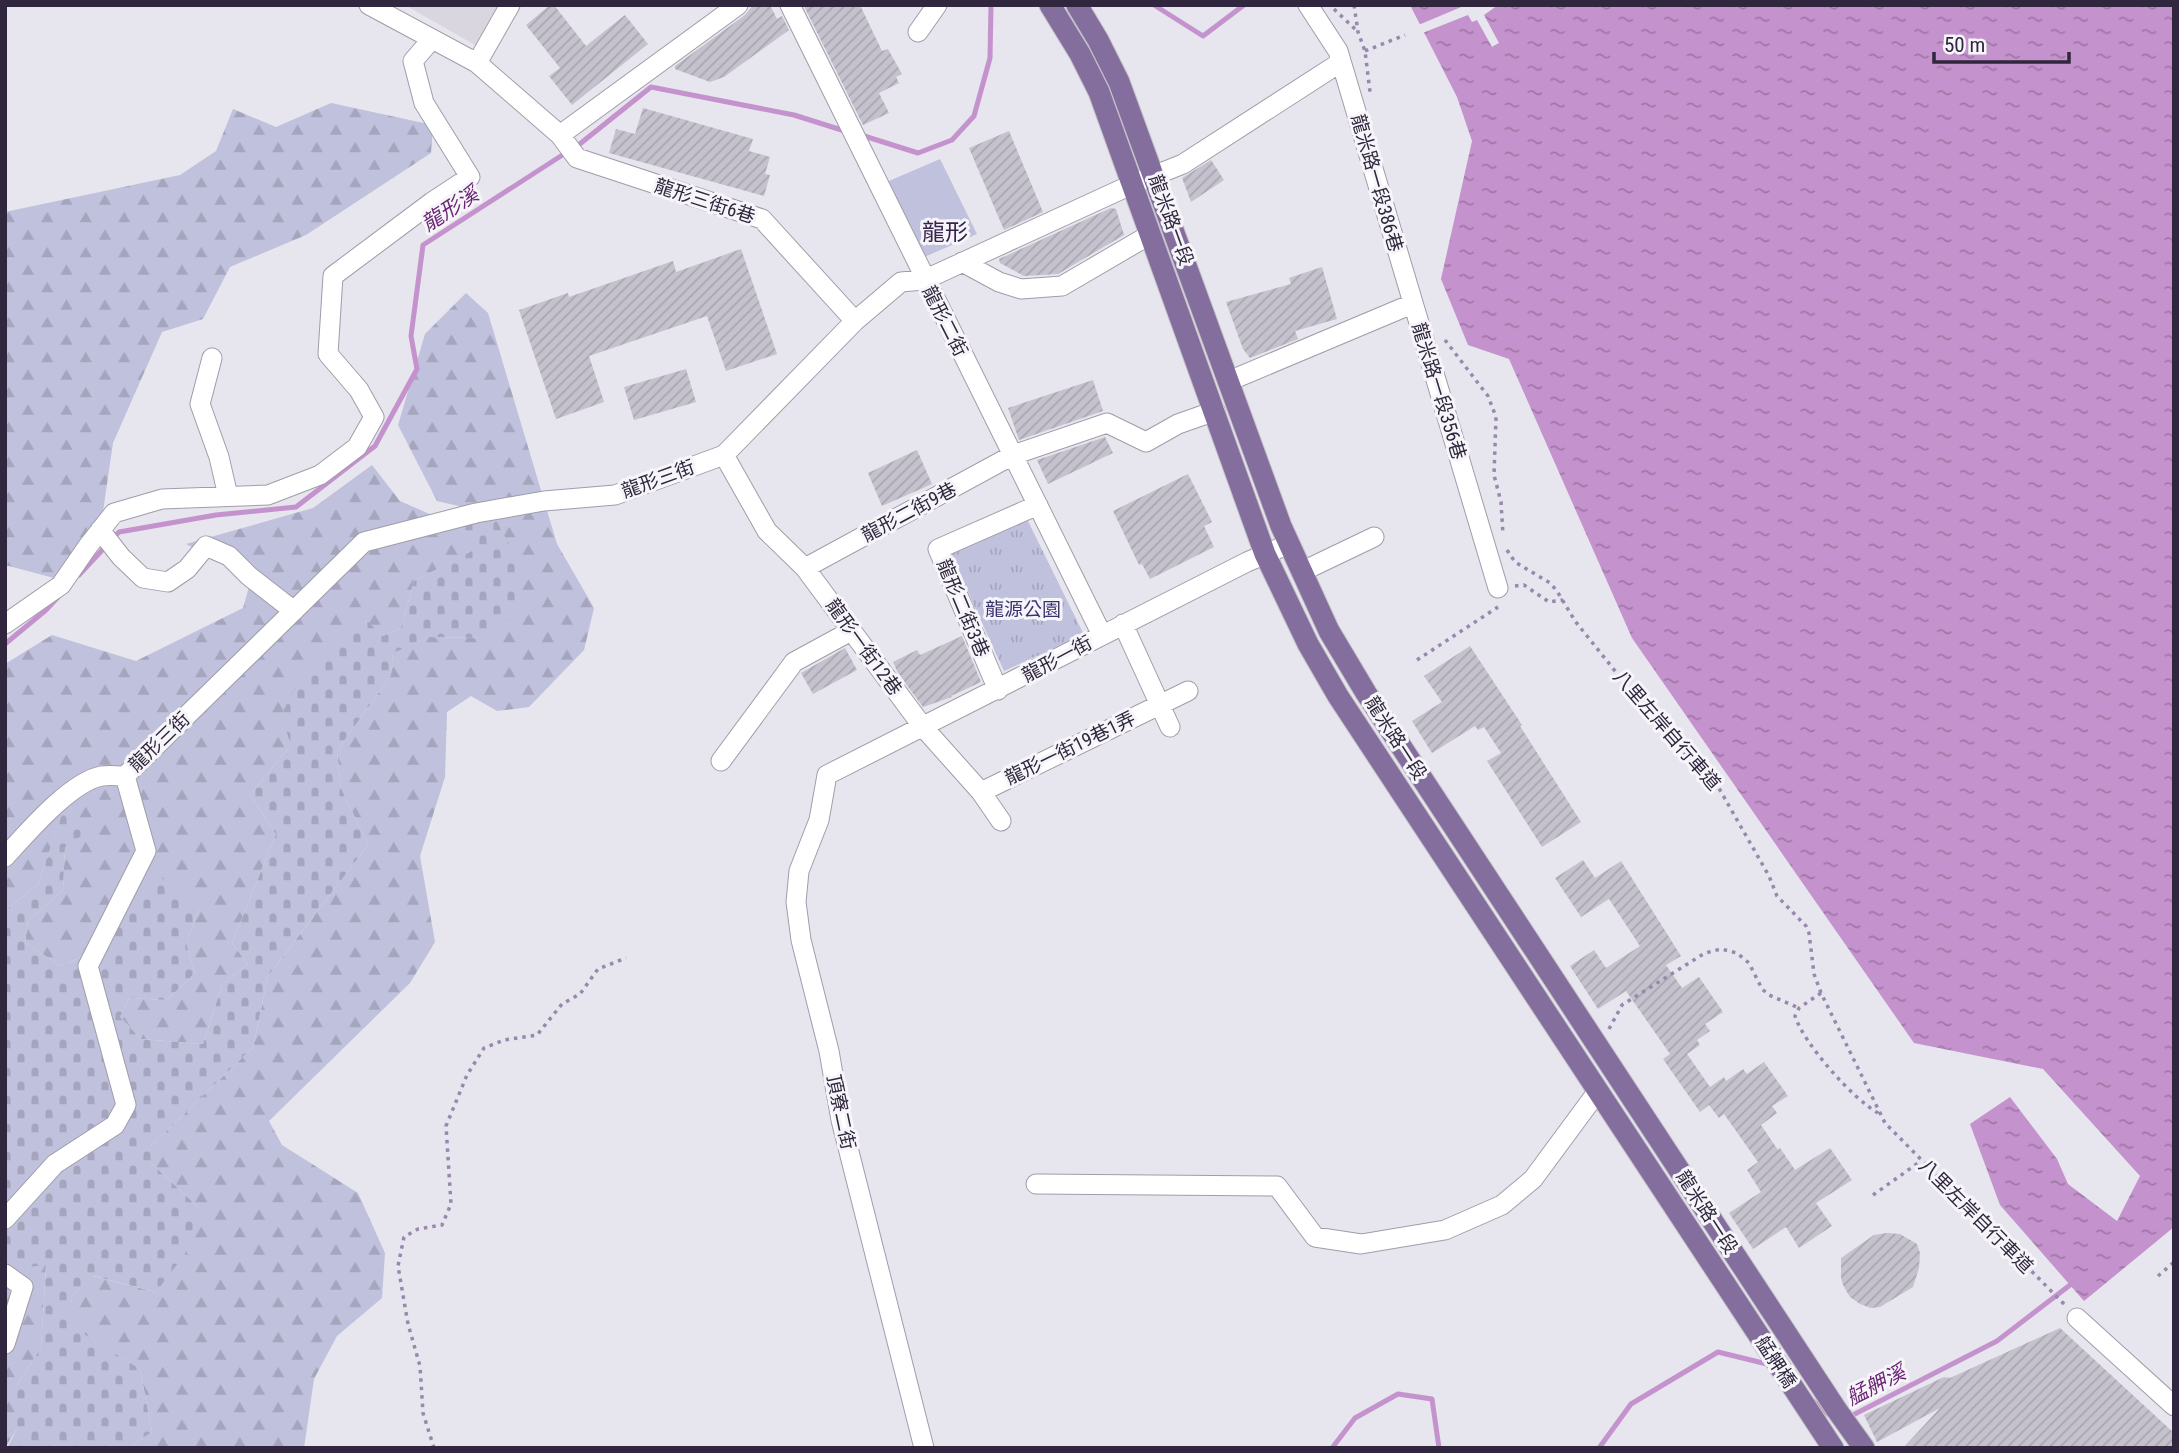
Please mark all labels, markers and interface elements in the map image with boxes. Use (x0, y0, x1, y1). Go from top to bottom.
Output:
scale bar (1934, 21, 2069, 65)
text: 50 m (1944, 33, 1985, 57)
street label: 龍米路一段386巷 (1346, 112, 1408, 254)
street label: 龍米路一段 (1144, 171, 1198, 269)
street label: 龍形三街6巷 (652, 174, 758, 228)
water label: 龍形溪 (417, 180, 485, 236)
district label: 龍形 (922, 219, 968, 246)
street label: 龍形二街 (917, 282, 973, 360)
street label: 龍米路一段356巷 (1407, 320, 1471, 462)
street label: 龍形三街 (618, 455, 698, 503)
street label: 龍形二街9巷 (858, 477, 960, 547)
street label: 龍形二街3巷 (932, 555, 994, 661)
street label: 龍形一街12巷 (821, 594, 907, 700)
park label: 龍源公園 (985, 598, 1061, 621)
street label: 龍形一街 (1018, 631, 1096, 687)
street label: 八里左岸自行車道 (1608, 665, 1726, 795)
street label: 龍米路一段 (1360, 692, 1432, 784)
street label: 龍形三街 (124, 707, 194, 777)
street label: 龍形一街19巷1弄 (1001, 707, 1139, 789)
street label: 頂寮二街 (822, 1072, 860, 1152)
street label: 八里左岸自行車道 (1914, 1154, 2038, 1278)
street label: 龍米路一段 (1671, 1166, 1743, 1258)
street label: 艋舺橋 (1751, 1332, 1801, 1392)
water label: 艋舺溪 (1842, 1359, 1912, 1410)

